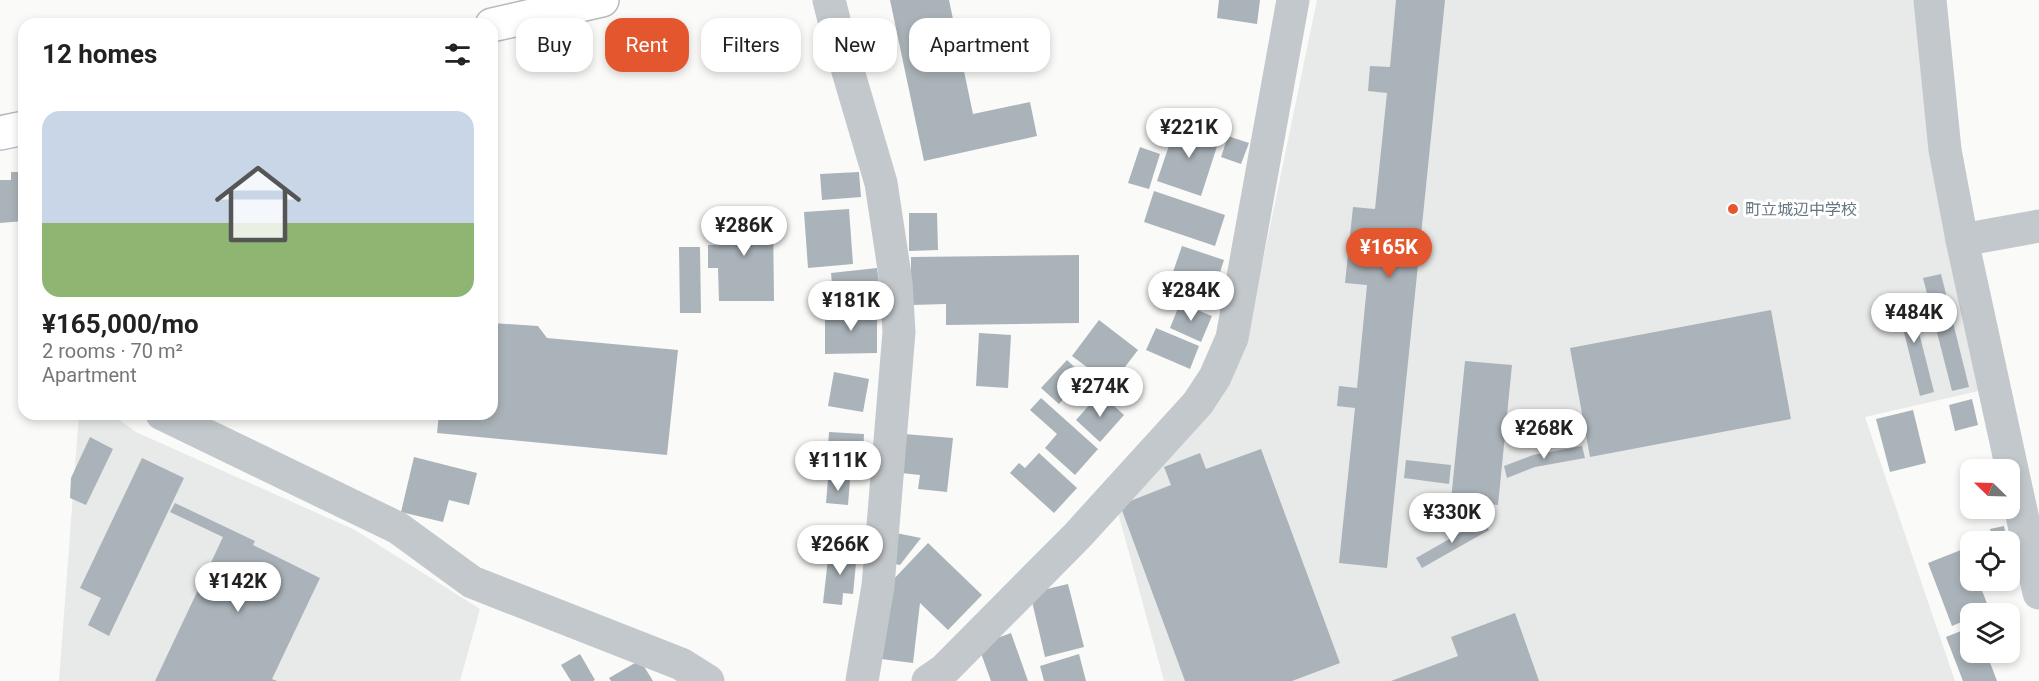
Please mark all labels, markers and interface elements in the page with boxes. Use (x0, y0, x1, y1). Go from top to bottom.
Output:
chip: Buy (516, 18, 593, 72)
chip: Rent (605, 18, 689, 72)
chip: Filters (701, 18, 801, 72)
chip: New (813, 18, 897, 72)
chip: Apartment (909, 18, 1050, 72)
icon: filters (441, 38, 474, 71)
text: 12 homes (42, 39, 157, 69)
pin: ¥221K (1147, 108, 1231, 159)
text: ¥221K (1160, 115, 1218, 139)
icon: home (204, 150, 312, 258)
place label: 町立城辺中学校 (1745, 200, 1857, 219)
marker: 町立城辺中学校 (1726, 202, 1740, 216)
pin: ¥286K (702, 206, 786, 257)
text: ¥286K (715, 213, 773, 237)
pin: ¥165K (1347, 228, 1431, 279)
text: ¥165K (1360, 235, 1418, 259)
pin: ¥284K (1149, 271, 1233, 322)
text: ¥284K (1162, 278, 1220, 302)
pin: ¥181K (809, 281, 893, 332)
text: ¥181K (822, 288, 880, 312)
pin: ¥484K (1872, 293, 1956, 344)
text: ¥484K (1885, 300, 1943, 324)
text: ¥165,000/mo (42, 309, 199, 339)
text: 2 rooms · 70 m² (42, 339, 183, 363)
text: Apartment (42, 363, 137, 387)
pin: ¥274K (1058, 367, 1142, 418)
text: ¥274K (1071, 374, 1129, 398)
pin: ¥268K (1502, 409, 1586, 460)
text: ¥268K (1515, 416, 1573, 440)
pin: ¥111K (796, 441, 880, 492)
text: ¥111K (809, 448, 867, 472)
north arrow (1960, 459, 2020, 519)
map controls (1960, 459, 2020, 663)
pin: ¥330K (1410, 493, 1494, 544)
text: ¥330K (1423, 500, 1481, 524)
pin: ¥266K (798, 525, 882, 576)
button: locate (1960, 531, 2020, 591)
text: ¥266K (811, 532, 869, 556)
pin: ¥142K (196, 562, 280, 613)
text: ¥142K (209, 569, 267, 593)
button: layers (1960, 603, 2020, 663)

